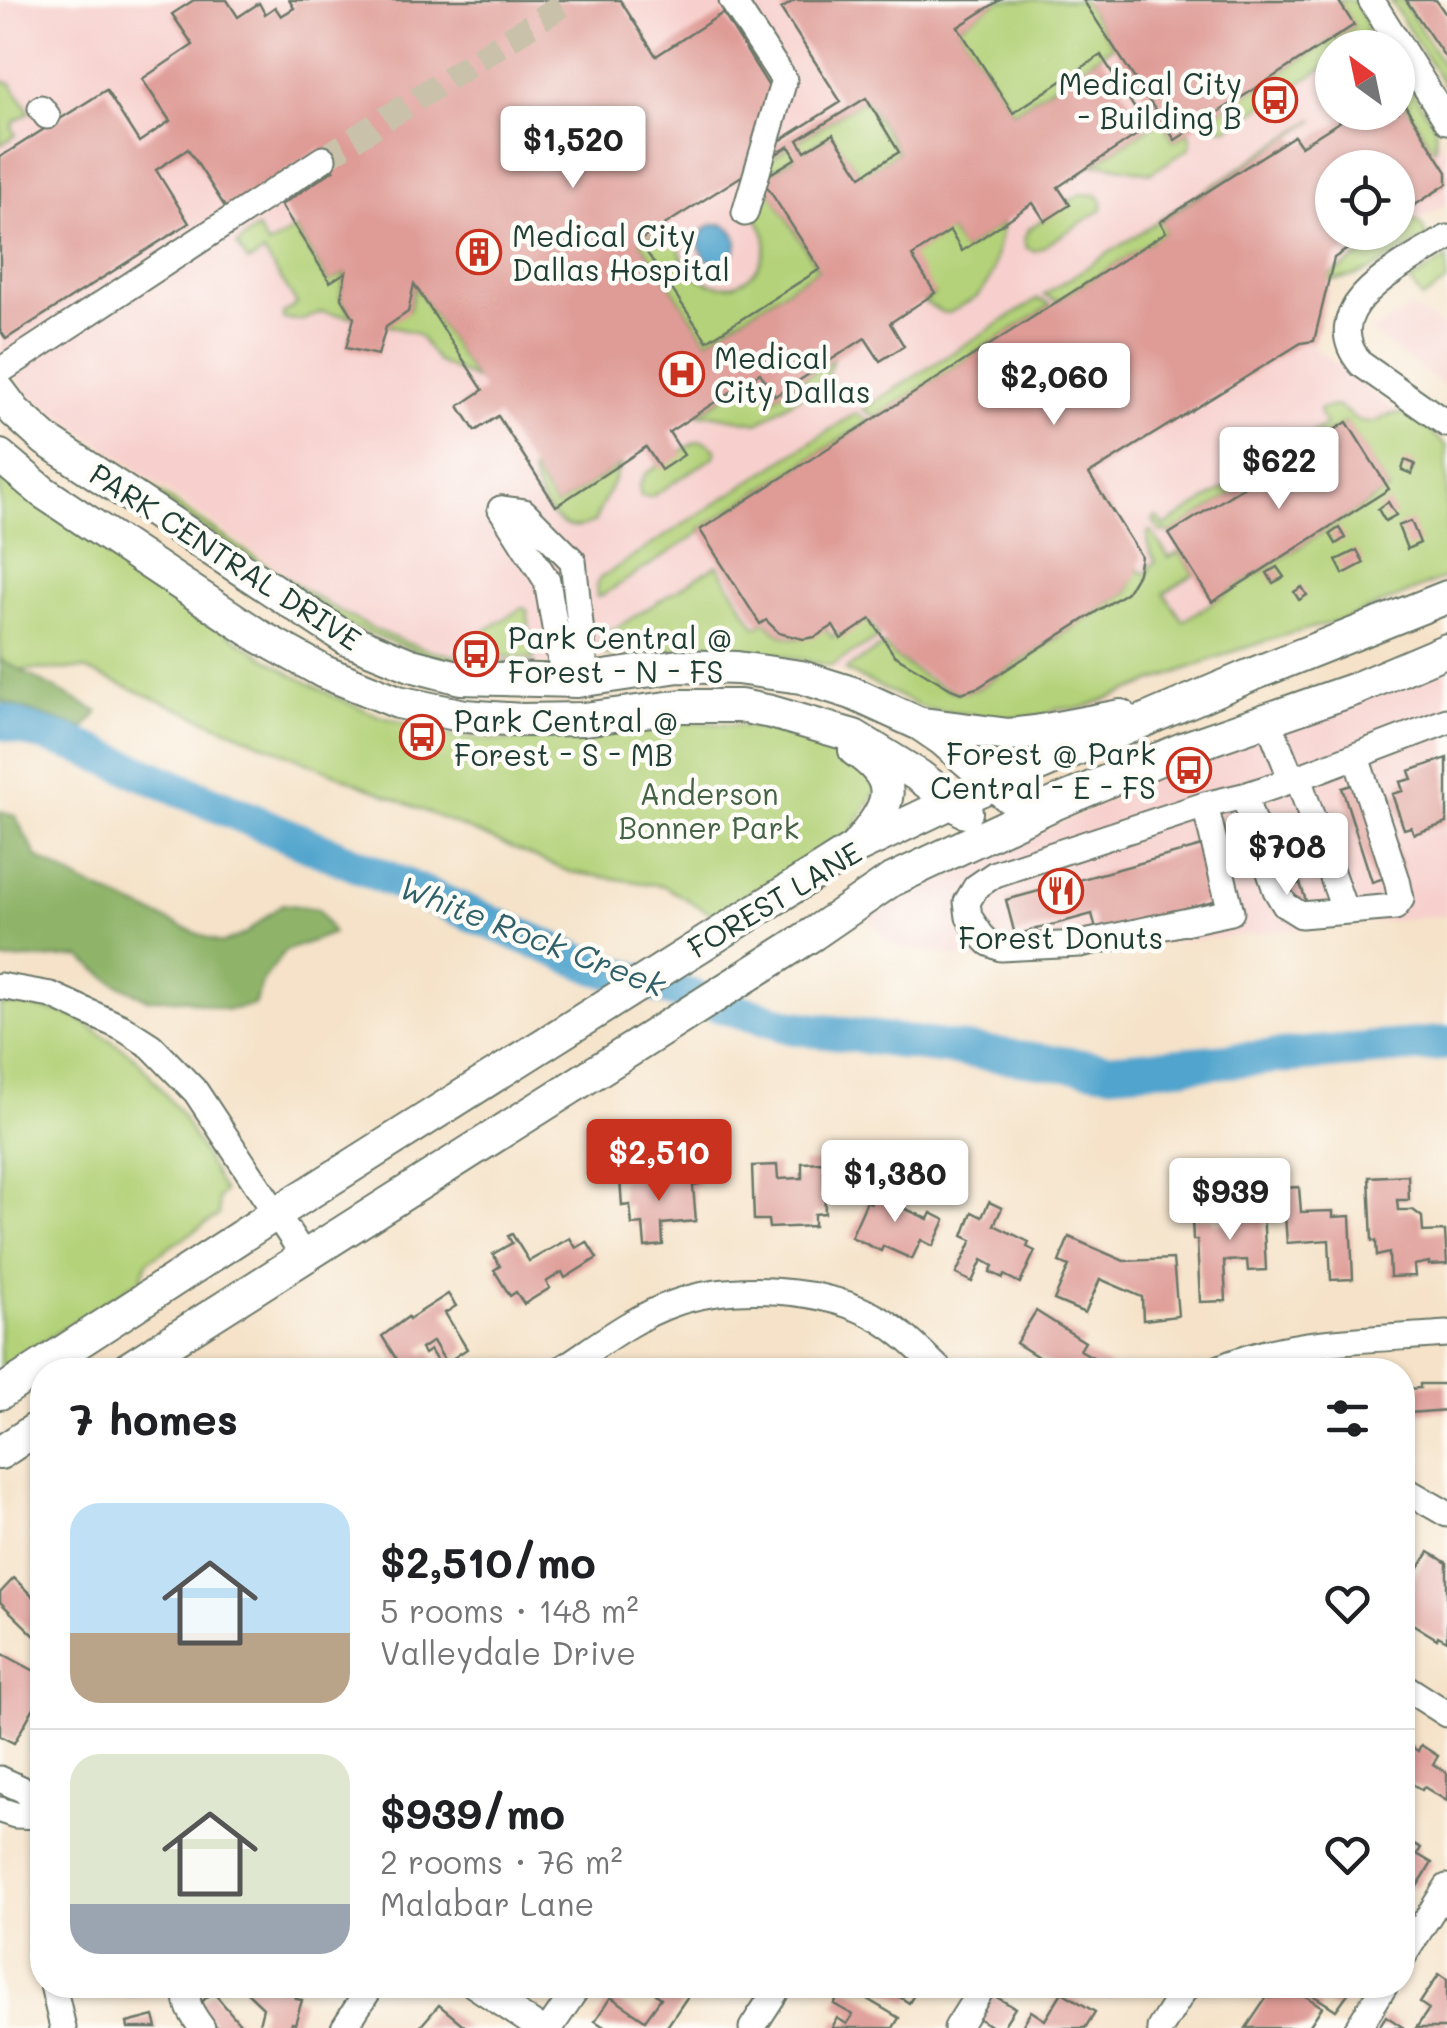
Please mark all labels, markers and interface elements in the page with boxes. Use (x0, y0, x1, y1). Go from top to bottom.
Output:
north arrow (1315, 30, 1415, 130)
map controls (1315, 30, 1415, 250)
place label: Medical City - Building B (1058, 63, 1242, 137)
bus stop icon: Medical City - Building B (1252, 77, 1298, 123)
pin: $1,520 (492, 106, 654, 191)
text: $1,520 (523, 117, 623, 159)
button: locate (1315, 150, 1415, 250)
place label: Medical City Dallas Hospital (512, 215, 730, 289)
building icon: Medical City Dallas Hospital (456, 229, 502, 275)
place label: Medical City Dallas (714, 337, 871, 411)
pin: $2,060 (973, 343, 1135, 428)
hospital icon: Medical City Dallas (659, 351, 705, 397)
text: $2,060 (1000, 354, 1108, 396)
pin: $622 (1220, 427, 1338, 512)
text: $622 (1242, 438, 1316, 480)
street label: PARK CENTRAL DRIVE (83, 453, 369, 659)
place label: Park Central @ Forest - N - FS (508, 617, 733, 691)
bus stop icon: Park Central @ Forest - N - FS (453, 631, 499, 677)
place label: Park Central @ Forest - S - MB (454, 700, 679, 774)
bus stop icon: Park Central @ Forest - S - MB (399, 714, 445, 760)
place label: Forest @ Park Central - E - FS (930, 733, 1156, 807)
bus stop icon: Forest @ Park Central - E - FS (1166, 747, 1212, 793)
park label: Anderson Bonner Park (619, 773, 799, 847)
pin: $708 (1228, 813, 1346, 898)
text: $708 (1248, 824, 1326, 866)
street label: FOREST LANE (680, 831, 868, 967)
water label: White Rock Creek (394, 865, 673, 1005)
restaurant icon: Forest Donuts (1038, 868, 1084, 914)
place label: Forest Donuts (959, 917, 1163, 957)
pin: $2,510 (578, 1119, 740, 1204)
text: $2,510 (609, 1130, 709, 1172)
pin: $1,380 (814, 1140, 976, 1225)
text: $1,380 (843, 1151, 947, 1193)
pin: $939 (1171, 1158, 1289, 1243)
text: $939 (1191, 1169, 1269, 1211)
text: 7 homes (70, 1391, 238, 1446)
icon: filters (1320, 1391, 1375, 1446)
text: $2,510/mo (380, 1534, 596, 1589)
icon: home (150, 1543, 270, 1663)
icon: heart (1320, 1576, 1375, 1631)
text: 5 rooms · 148 m² (380, 1589, 639, 1631)
text: Valleydale Drive (380, 1631, 636, 1673)
text: $939/mo (380, 1785, 565, 1840)
icon: home (150, 1794, 270, 1914)
icon: heart (1320, 1827, 1375, 1882)
text: 2 rooms · 76 m² (380, 1840, 623, 1882)
text: Malabar Lane (380, 1882, 594, 1924)

